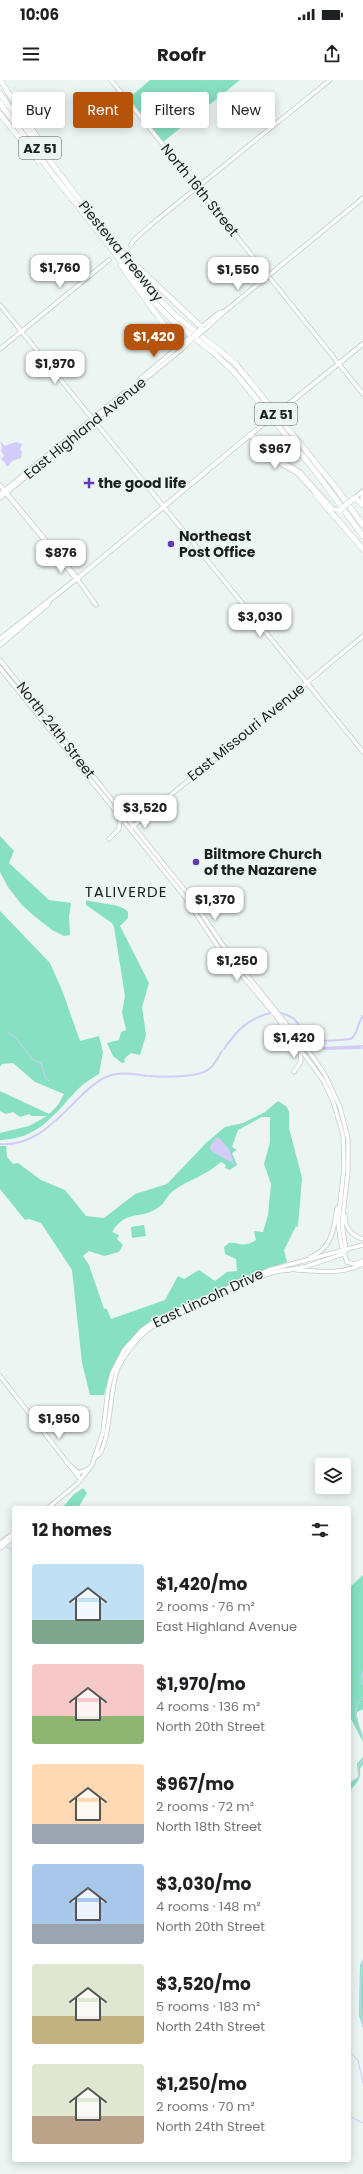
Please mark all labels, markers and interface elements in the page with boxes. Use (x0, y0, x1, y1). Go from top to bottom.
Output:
text: 10:06 (20, 4, 59, 25)
text: Roofr (157, 42, 206, 67)
icon: menu (20, 43, 42, 65)
icon: share (321, 43, 343, 65)
chip: Buy (12, 92, 65, 128)
chip: Rent (73, 92, 133, 128)
chip: Filters (141, 92, 209, 128)
chip: New (217, 92, 275, 128)
road number: AZ 51 (19, 137, 61, 159)
street label: North 16th Street (156, 139, 244, 241)
street label: Piestewa Freeway (74, 196, 168, 306)
pin: $1,760 (27, 255, 93, 289)
pin: $1,550 (205, 257, 271, 291)
text: $1,760 (40, 258, 80, 277)
text: $1,550 (217, 260, 259, 279)
pin: $1,420 (121, 324, 187, 358)
text: $1,420 (133, 327, 175, 346)
pin: $1,970 (22, 351, 88, 385)
text: $1,970 (35, 354, 75, 373)
street label: East Highland Avenue (20, 372, 151, 484)
road number: AZ 51 (255, 403, 297, 425)
pin: $967 (251, 436, 299, 470)
text: $967 (259, 439, 291, 458)
place label: the good life (98, 473, 187, 493)
marker: the good life (83, 477, 95, 489)
place label: Northeast Post Office (179, 526, 256, 562)
marker: Northeast Post Office (166, 539, 176, 549)
pin: $876 (37, 540, 85, 574)
text: $876 (45, 543, 77, 562)
pin: $3,030 (227, 604, 293, 638)
text: $3,030 (238, 607, 282, 626)
street label: North 24th Street (12, 678, 100, 782)
street label: East Missouri Avenue (183, 678, 309, 786)
pin: $3,520 (112, 795, 178, 829)
text: $3,520 (123, 798, 167, 817)
place label: Biltmore Church of the Nazarene (204, 844, 322, 880)
marker: Biltmore Church of the Nazarene (191, 857, 201, 867)
district label: TALIVERDE (85, 881, 167, 902)
pin: $1,370 (182, 887, 248, 921)
text: $1,370 (195, 890, 235, 909)
pin: $1,250 (204, 948, 270, 982)
text: $1,250 (216, 951, 258, 970)
pin: $1,420 (261, 1025, 327, 1059)
text: $1,420 (273, 1028, 315, 1047)
street label: East Lincoln Drive (149, 1263, 267, 1332)
pin: $1,950 (26, 1406, 92, 1440)
text: $1,950 (38, 1409, 80, 1428)
map controls (315, 1458, 351, 1494)
button: layers (315, 1458, 351, 1494)
text: 12 homes (32, 1518, 112, 1542)
icon: filters (309, 1519, 331, 1541)
text: $1,420/mo (156, 1572, 247, 1596)
icon: home (64, 1580, 112, 1628)
text: 2 rooms · 76 m² (156, 1597, 255, 1616)
text: East Highland Avenue (156, 1617, 297, 1636)
text: $1,970/mo (156, 1672, 246, 1696)
icon: home (64, 1680, 112, 1728)
text: 4 rooms · 136 m² (156, 1697, 260, 1716)
text: North 20th Street (156, 1717, 265, 1736)
text: $967/mo (156, 1772, 234, 1796)
icon: home (64, 1780, 112, 1828)
text: 2 rooms · 72 m² (156, 1797, 254, 1816)
text: North 18th Street (156, 1817, 262, 1836)
text: $3,030/mo (156, 1872, 251, 1896)
icon: home (64, 1880, 112, 1928)
text: 4 rooms · 148 m² (156, 1897, 261, 1916)
text: North 20th Street (156, 1917, 265, 1936)
text: $3,520/mo (156, 1972, 251, 1996)
icon: home (64, 1980, 112, 2028)
text: 5 rooms · 183 m² (156, 1997, 260, 2016)
text: North 24th Street (156, 2017, 265, 2036)
text: $1,250/mo (156, 2072, 247, 2096)
icon: home (64, 2080, 112, 2128)
text: 2 rooms · 70 m² (156, 2097, 255, 2116)
text: North 24th Street (156, 2117, 265, 2136)

